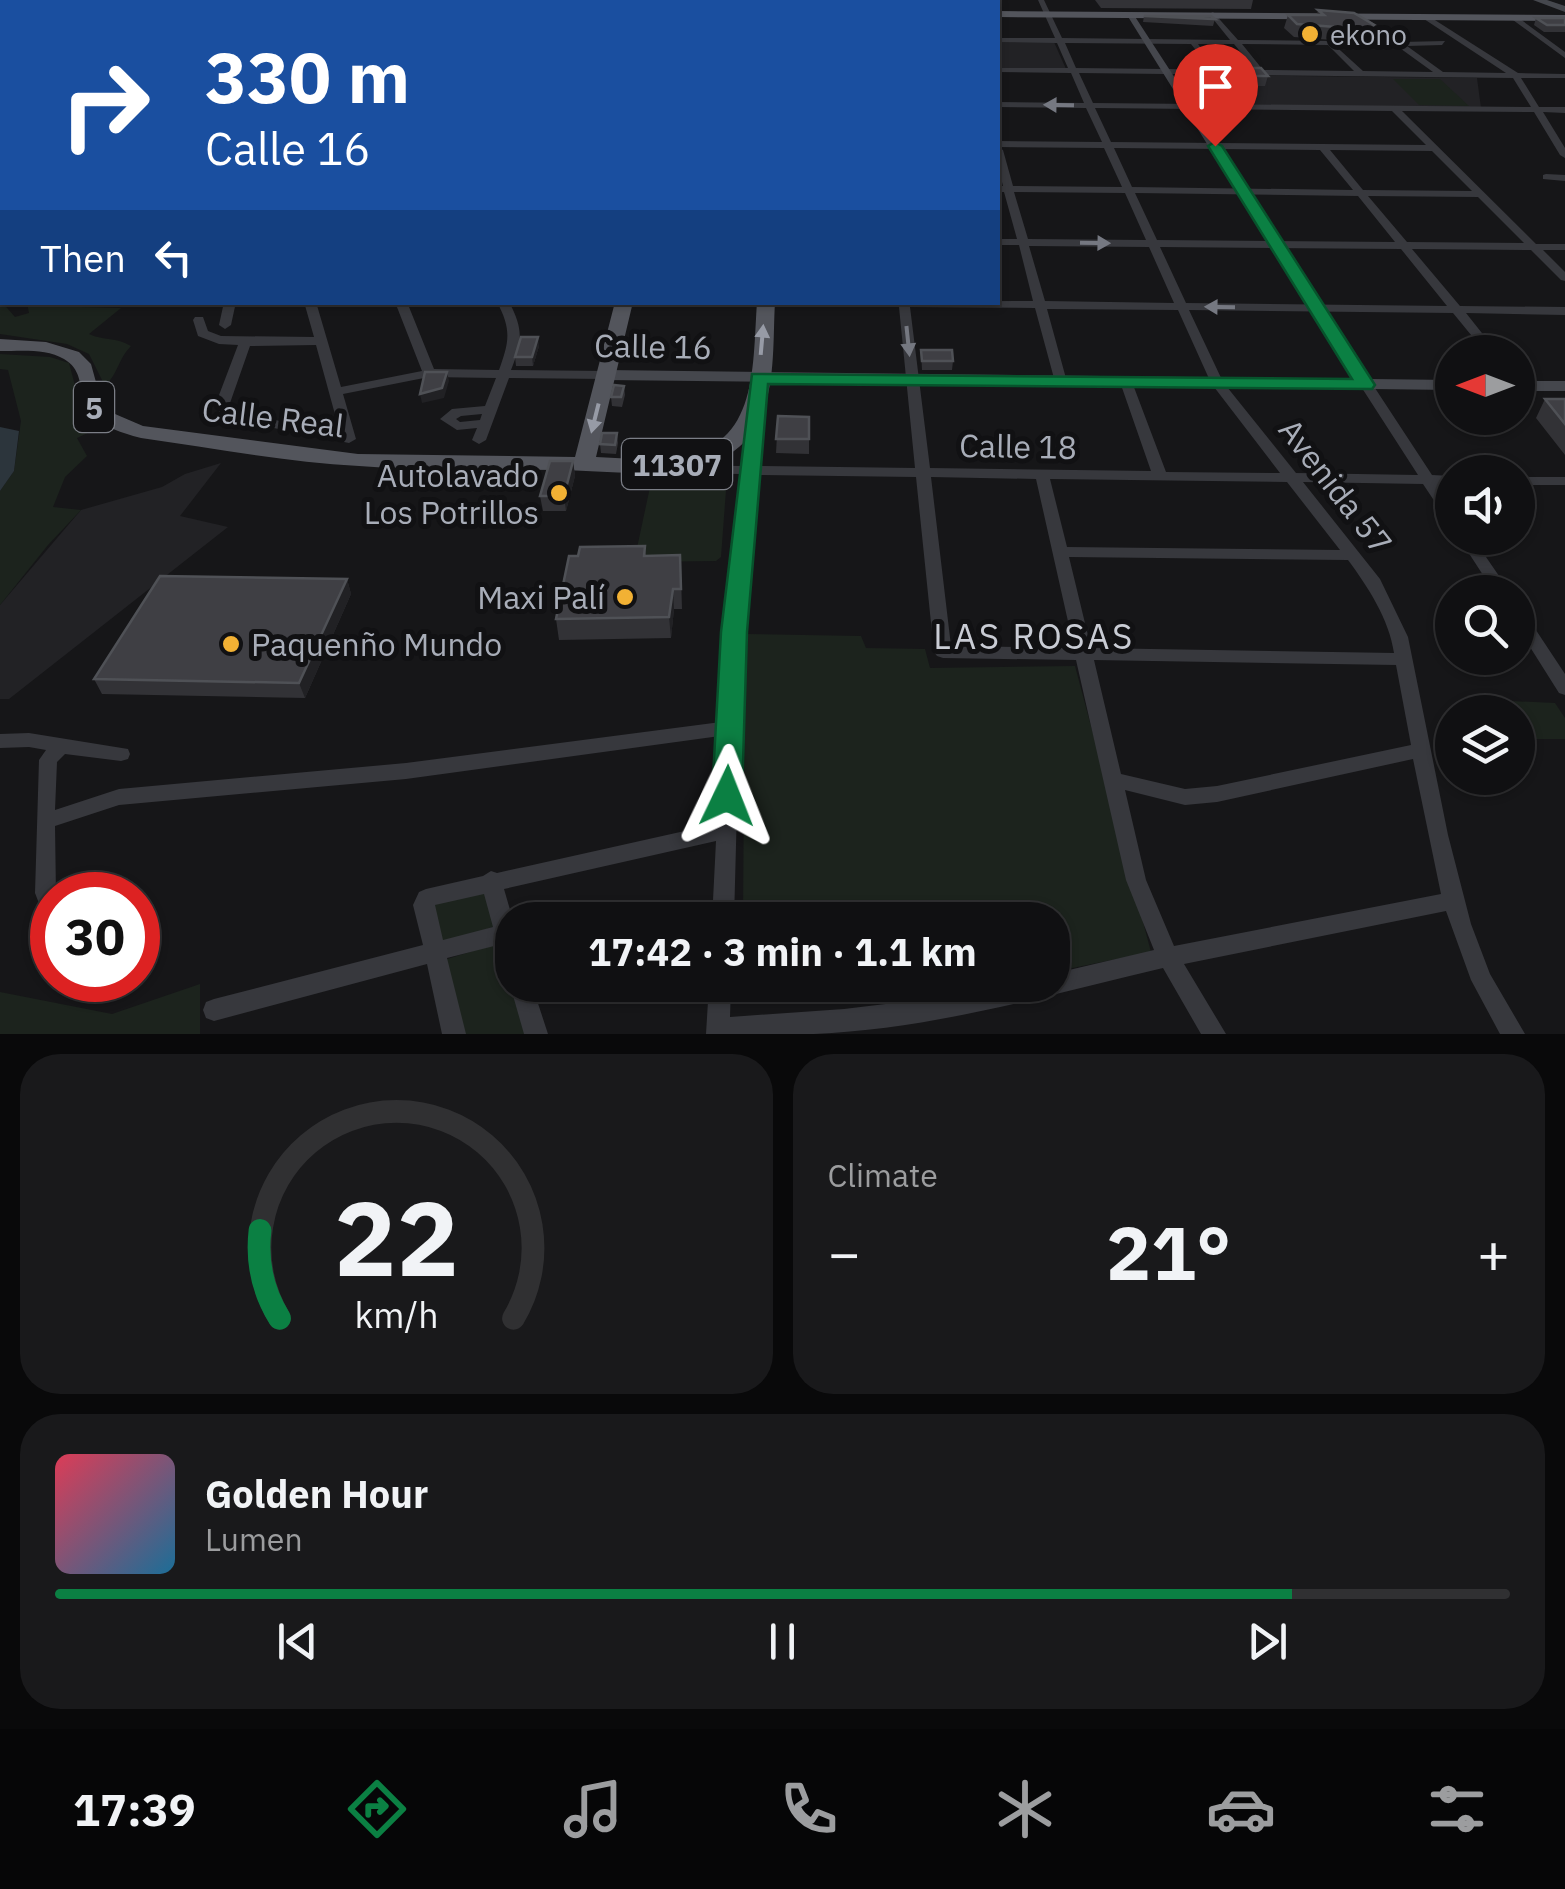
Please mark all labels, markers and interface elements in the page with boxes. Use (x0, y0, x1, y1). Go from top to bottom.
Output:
place label: ekono (1330, 16, 1407, 53)
marker: ekono (1299, 23, 1321, 45)
text: 330 m (205, 31, 410, 122)
icon: right (40, 40, 170, 170)
pin (1173, 44, 1258, 147)
icon: arrive (1188, 59, 1243, 114)
one-way arrow (1042, 97, 1074, 113)
text: Calle 16 (205, 119, 371, 177)
icon: left (146, 230, 201, 285)
text: Then (40, 233, 126, 282)
one-way arrow (1079, 235, 1111, 251)
one-way arrow (1203, 299, 1235, 315)
street label: Calle 16 (594, 324, 712, 368)
one-way arrow (755, 324, 771, 356)
one-way arrow (900, 326, 916, 358)
north arrow (1435, 335, 1535, 435)
map controls (1435, 335, 1535, 795)
road number: 5 (74, 382, 114, 432)
street label: Calle Real (200, 387, 346, 447)
one-way arrow (587, 403, 603, 434)
street label: Avenida 57 (1270, 410, 1402, 562)
street label: Calle 18 (959, 424, 1077, 468)
road number: 11307 (622, 439, 732, 489)
place label: Autolavado Los Potrillos (364, 454, 539, 533)
button: sound (1435, 455, 1535, 555)
marker: Autolavado Los Potrillos (548, 482, 570, 504)
button: search (1435, 575, 1535, 675)
place label: Maxi Palí (477, 576, 605, 618)
marker: Maxi Palí (614, 586, 636, 608)
district label: LAS ROSAS (933, 613, 1135, 659)
place label: Paquenño Mundo (251, 623, 502, 665)
marker: Paquenño Mundo (220, 633, 242, 655)
button: layers (1435, 695, 1535, 795)
position arrow (675, 744, 779, 848)
speed limit sign: 30 (30, 872, 160, 1002)
text: 17:42 · 3 min · 1.1 km (588, 927, 977, 976)
text: Climate (828, 1154, 938, 1196)
text: 22 (334, 1169, 459, 1305)
text: 21° (1106, 1203, 1231, 1301)
text: − (828, 1217, 861, 1288)
text: + (1477, 1217, 1510, 1288)
text: km/h (354, 1291, 438, 1338)
text: Golden Hour (205, 1469, 428, 1518)
text: Lumen (205, 1518, 303, 1560)
icon: previous (270, 1614, 325, 1669)
icon: pause (755, 1614, 810, 1669)
icon: next (1240, 1614, 1295, 1669)
icon: directions (342, 1774, 412, 1844)
icon: music (558, 1774, 628, 1844)
icon: phone (774, 1774, 844, 1844)
icon: climate (990, 1774, 1060, 1844)
icon: car (1206, 1774, 1276, 1844)
icon: filters (1422, 1774, 1492, 1844)
text: 17:39 (73, 1780, 196, 1838)

